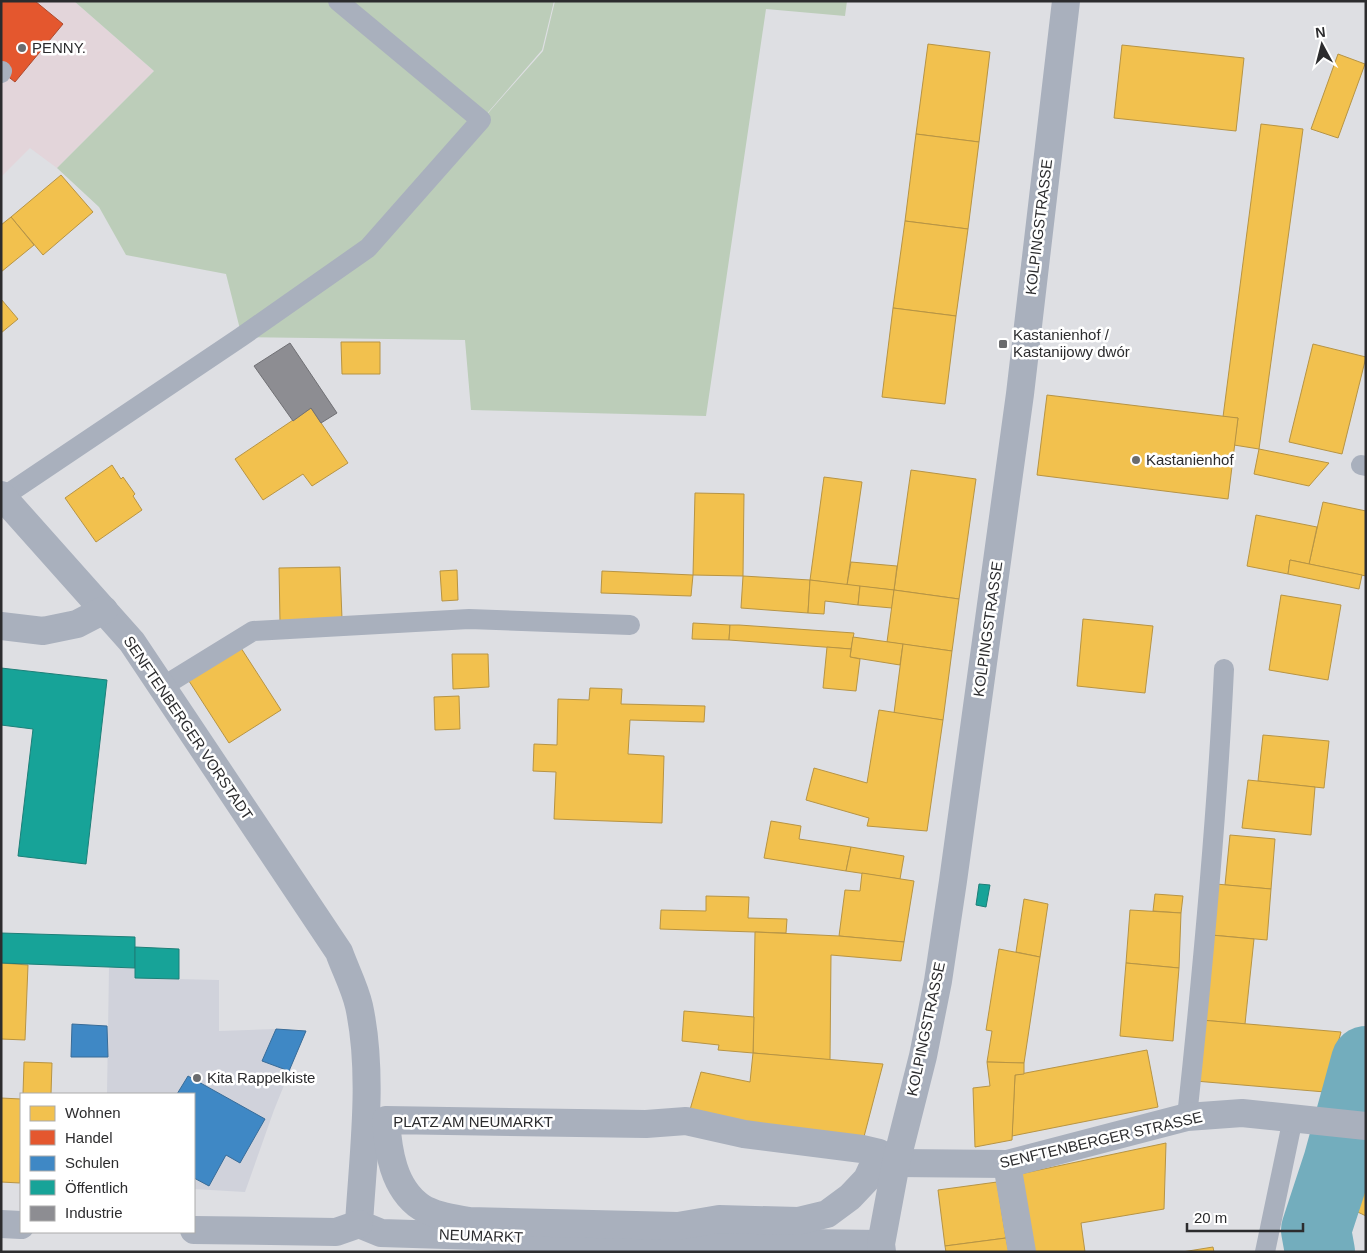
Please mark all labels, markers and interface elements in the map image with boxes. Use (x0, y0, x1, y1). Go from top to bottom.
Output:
north arrow (1297, 20, 1347, 70)
text: N (1314, 24, 1326, 41)
place label: PENNY. (32, 39, 86, 56)
marker: PENNY. (16, 42, 28, 54)
street label: KOLPINGSTRASSE (1022, 158, 1055, 296)
place label: Kastanienhof / Kastanijowy dwór (1013, 326, 1130, 360)
marker: Kastanienhof / Kastanijowy dwór (997, 338, 1009, 350)
place label: Kastanienhof (1146, 451, 1234, 468)
marker: Kastanienhof (1130, 454, 1142, 466)
street label: KOLPINGSTRASSE (970, 560, 1005, 698)
street label: SENFTENBERGER VORSTADT (120, 633, 256, 823)
street label: KOLPINGSTRASSE (903, 960, 948, 1098)
place label: Kita Rappelkiste (207, 1069, 315, 1086)
marker: Kita Rappelkiste (191, 1072, 203, 1084)
legend (20, 1093, 195, 1233)
text: Wohnen (65, 1104, 121, 1121)
street label: SENFTENBERGER STRASSE (998, 1108, 1204, 1171)
street label: PLATZ AM NEUMARKT (393, 1113, 553, 1130)
text: Handel (65, 1129, 113, 1146)
text: Schulen (65, 1154, 119, 1171)
text: Öffentlich (65, 1179, 128, 1196)
scale bar (1187, 1200, 1303, 1232)
text: Industrie (65, 1204, 123, 1221)
text: 20 m (1194, 1209, 1227, 1226)
street label: NEUMARKT (439, 1226, 523, 1245)

